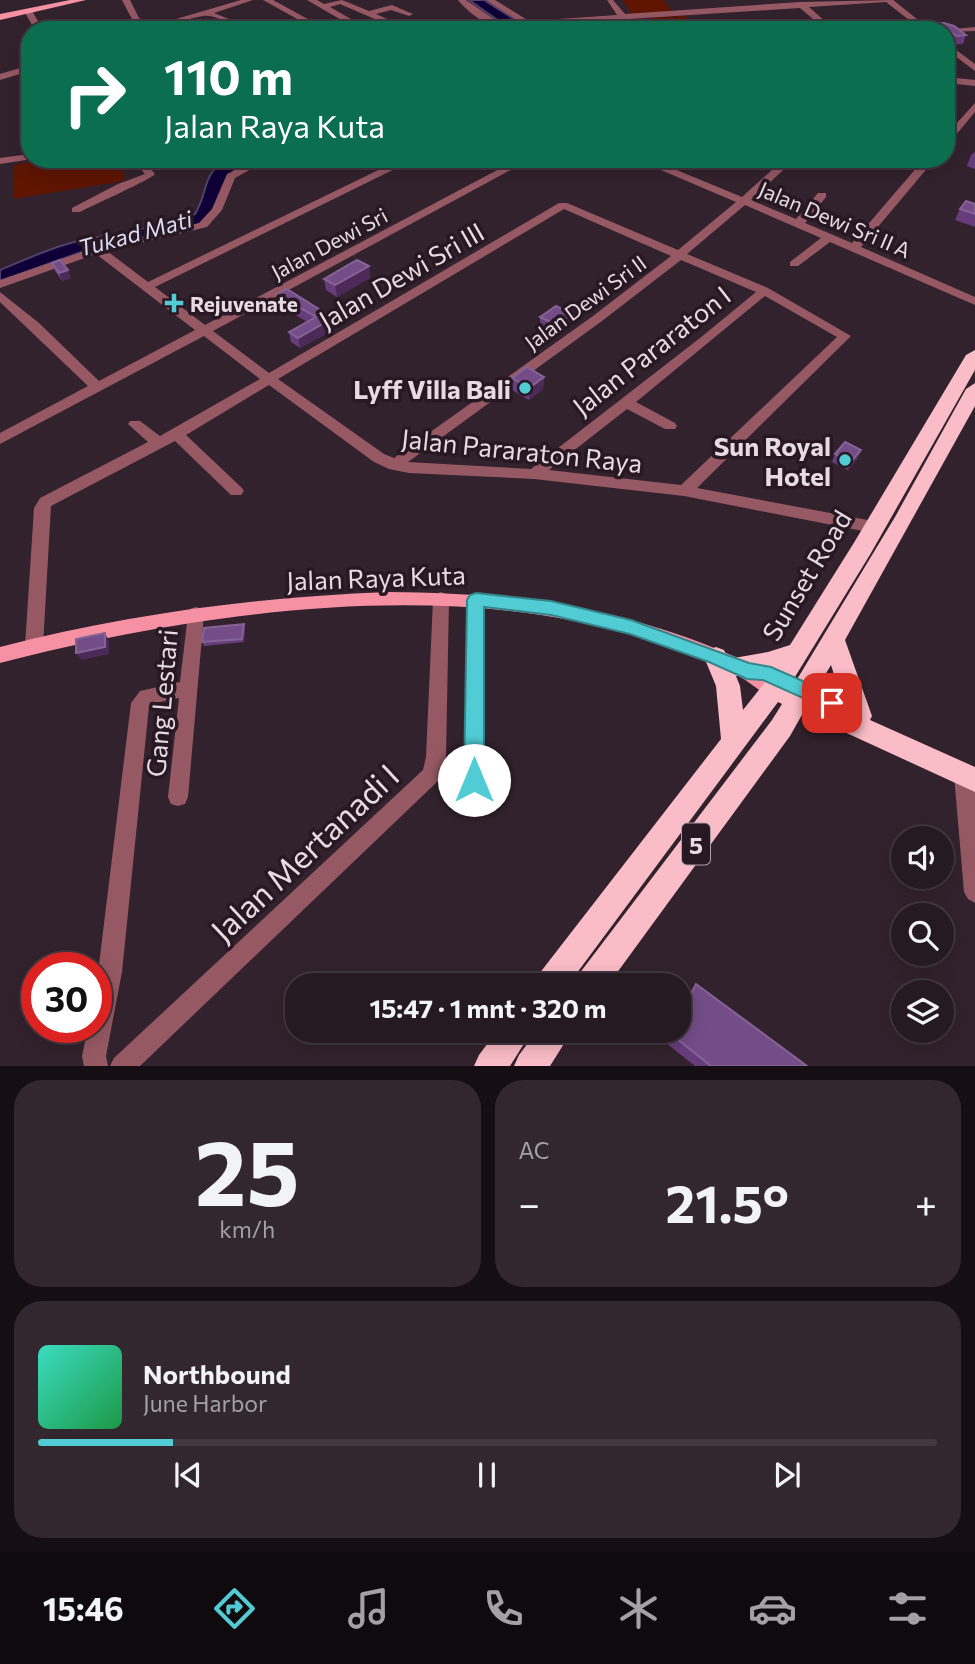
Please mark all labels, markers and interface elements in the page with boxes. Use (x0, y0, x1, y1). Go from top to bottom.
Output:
text: 110 m (164, 45, 293, 105)
icon: right (49, 49, 140, 140)
text: Jalan Raya Kuta (164, 105, 385, 145)
street label: Jalan Dewi Sri II A (755, 176, 915, 262)
street label: Jalan Dewi Sri (267, 202, 391, 284)
water label: Tukad Mati (75, 204, 196, 262)
street label: Jalan Dewi Sri III (313, 215, 489, 335)
street label: Jalan Dewi Sri II (519, 250, 651, 354)
street label: Jalan Pararaton I (566, 279, 736, 421)
place label: Rejuvenate (190, 291, 298, 316)
marker: Rejuvenate (164, 293, 184, 313)
place label: Lyff Villa Bali (353, 373, 511, 404)
marker: Lyff Villa Bali (517, 380, 533, 396)
street label: Jalan Pararaton Raya (400, 422, 644, 478)
place label: Sun Royal Hotel (714, 430, 831, 491)
marker: Sun Royal Hotel (837, 452, 853, 468)
street label: Sunset Road (755, 504, 857, 646)
street label: Jalan Raya Kuta (286, 558, 466, 596)
street label: Gang Lestari (139, 628, 183, 778)
pin (802, 673, 862, 733)
icon: arrive (813, 684, 851, 722)
position arrow (437, 743, 511, 817)
street label: Jalan Mertanadi I (202, 755, 406, 949)
road number: 5 (682, 824, 710, 864)
map controls (891, 826, 954, 1043)
button: sound (891, 826, 954, 889)
button: search (891, 903, 954, 966)
speed limit sign: 30 (21, 952, 112, 1043)
button: layers (891, 980, 954, 1043)
text: 15:47 · 1 mnt · 320 m (369, 992, 607, 1023)
text: 25 (195, 1113, 300, 1225)
text: AC (519, 1136, 549, 1164)
text: 21.5° (666, 1170, 789, 1234)
text: − (519, 1179, 540, 1226)
text: + (915, 1179, 937, 1226)
text: km/h (219, 1215, 275, 1243)
text: Northbound (143, 1358, 291, 1389)
text: June Harbor (143, 1389, 267, 1417)
icon: previous (169, 1456, 207, 1494)
icon: pause (468, 1456, 506, 1494)
icon: next (768, 1456, 806, 1494)
icon: directions (210, 1584, 259, 1633)
icon: music (344, 1584, 393, 1633)
icon: phone (479, 1584, 528, 1633)
icon: climate (614, 1584, 663, 1633)
icon: car (748, 1584, 797, 1633)
icon: filters (883, 1584, 932, 1633)
text: 15:46 (43, 1588, 124, 1628)

